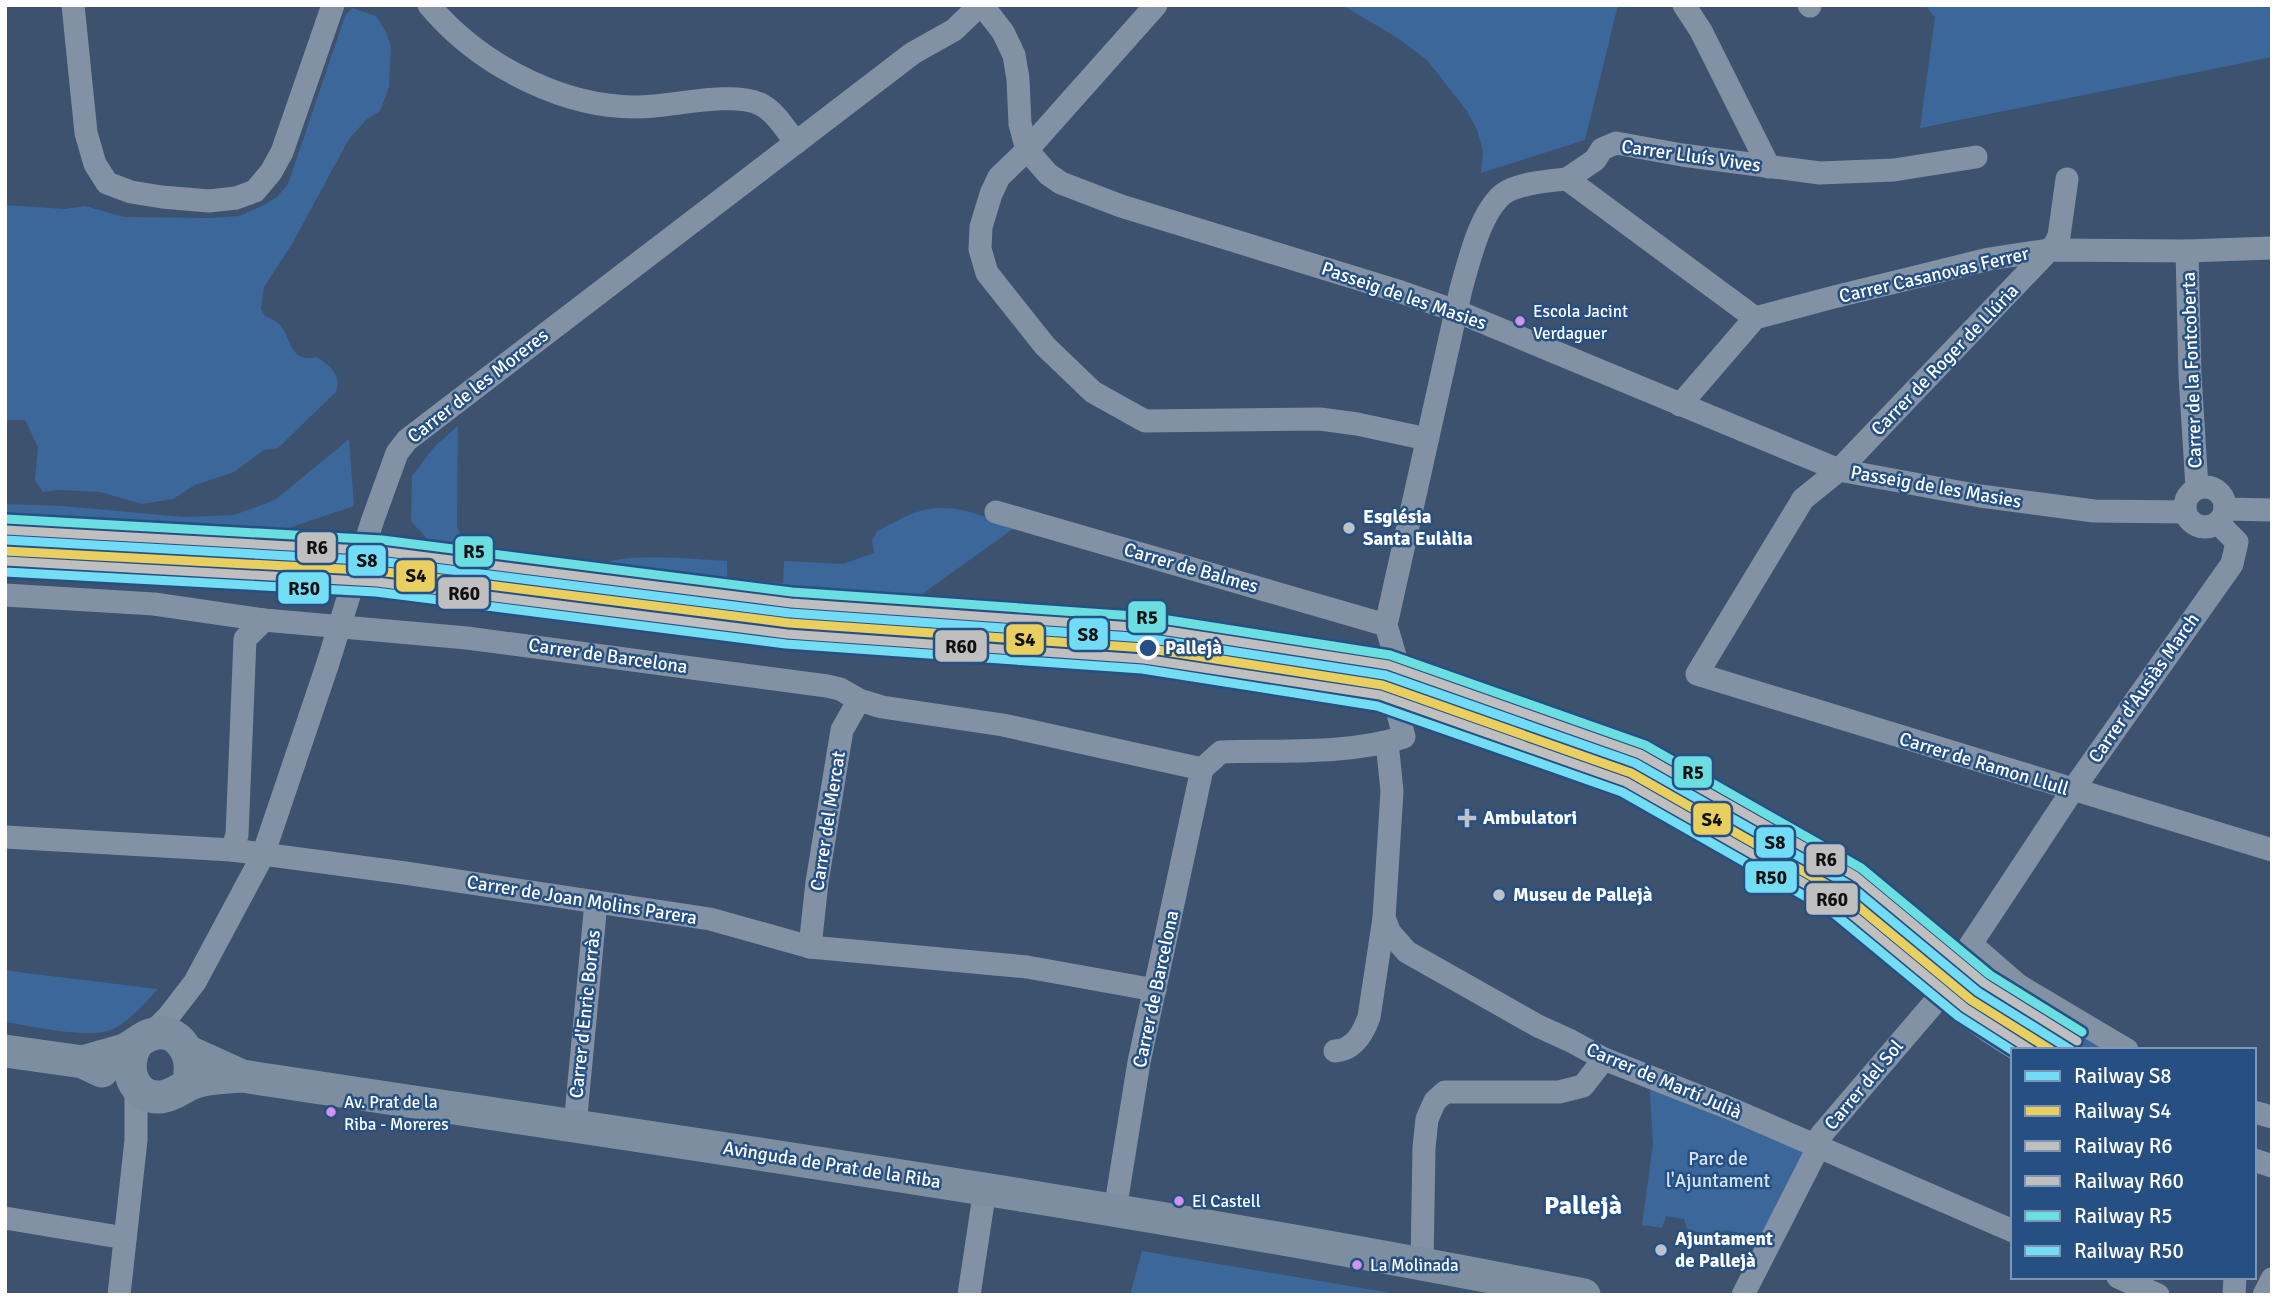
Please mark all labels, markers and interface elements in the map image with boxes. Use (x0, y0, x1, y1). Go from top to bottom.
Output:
street label: Carrer Lluís Vives (1620, 134, 1762, 178)
street label: Carrer Casanovas Ferrer (1837, 241, 2031, 309)
street label: Passeig de les Masies (1318, 257, 1490, 335)
street label: Carrer de la Fontcoberta (2177, 271, 2207, 469)
street label: Carrer de Roger de Llúria (1866, 279, 2024, 441)
place label: Escola Jacint Verdaguer (1533, 301, 1628, 344)
marker: Escola Jacint Verdaguer (1513, 314, 1527, 328)
street label: Carrer de les Moreres (403, 324, 553, 448)
street label: Passeig de les Masies (1849, 460, 2023, 514)
place label: Església Santa Eulàlia (1363, 505, 1473, 551)
marker: Església Santa Eulàlia (1341, 520, 1357, 536)
line badge: R6 (296, 531, 337, 564)
line badge: R5 (454, 535, 494, 568)
text: R6 (306, 536, 328, 560)
street label: Carrer de Balmes (1121, 537, 1261, 599)
text: R5 (463, 540, 485, 564)
line badge: S8 (347, 544, 387, 577)
text: S8 (357, 549, 377, 573)
line badge: S4 (395, 559, 436, 593)
text: S4 (406, 564, 426, 588)
line badge: R50 (277, 571, 330, 605)
line badge: R60 (437, 576, 490, 610)
text: R50 (288, 577, 320, 601)
text: R60 (448, 582, 480, 606)
line badge: R5 (1127, 600, 1167, 634)
text: R5 (1136, 606, 1158, 630)
street label: Carrer d'Ausiàs March (2083, 608, 2205, 768)
line badge: S8 (1068, 617, 1109, 651)
line badge: S4 (1005, 623, 1045, 656)
text: S8 (1078, 623, 1098, 647)
text: S4 (1015, 628, 1035, 652)
line badge: R60 (934, 629, 988, 663)
street label: Carrer de Barcelona (527, 633, 689, 679)
text: R60 (945, 635, 977, 659)
place label: Pallejà (1165, 636, 1222, 660)
marker: Pallejà (1137, 637, 1159, 659)
street label: Carrer de Ramon Llull (1896, 727, 2072, 801)
street label: Carrer del Mercat (805, 749, 851, 893)
line badge: R5 (1673, 755, 1713, 789)
text: R5 (1682, 761, 1704, 785)
line badge: S4 (1692, 802, 1732, 836)
place label: Ambulatori (1483, 806, 1577, 830)
marker: Ambulatori (1457, 808, 1477, 828)
text: S4 (1702, 808, 1722, 832)
line badge: S8 (1755, 826, 1795, 859)
text: S8 (1765, 831, 1785, 855)
line badge: R6 (1805, 843, 1846, 876)
text: R6 (1815, 848, 1837, 872)
line badge: R50 (1744, 860, 1798, 894)
text: R50 (1755, 866, 1787, 890)
street label: Carrer de Joan Molins Parera (465, 870, 699, 930)
line badge: R60 (1805, 882, 1859, 916)
place label: Museu de Pallejà (1513, 883, 1653, 907)
marker: Museu de Pallejà (1491, 887, 1507, 903)
text: R60 (1816, 888, 1848, 912)
street label: Carrer de Barcelona (1128, 908, 1184, 1070)
street label: Carrer d'Enric Borràs (564, 929, 606, 1099)
street label: Carrer del Sol (1819, 1035, 1909, 1135)
street label: Carrer de Martí Julià (1583, 1037, 1745, 1125)
legend (2011, 1048, 2256, 1279)
text: Railway S8 (2074, 1063, 2172, 1089)
place label: Av. Prat de la Riba - Moreres (344, 1092, 449, 1135)
text: Railway S4 (2074, 1098, 2172, 1124)
marker: Av. Prat de la Riba - Moreres (324, 1105, 338, 1119)
text: Railway R6 (2074, 1133, 2173, 1159)
street label: Avinguda de Prat de la Riba (721, 1136, 943, 1194)
park label: Parc de l'Ajuntament (1666, 1147, 1771, 1193)
text: Railway R60 (2074, 1168, 2184, 1194)
district label: Pallejà (1544, 1190, 1622, 1222)
place label: El Castell (1192, 1191, 1261, 1212)
marker: El Castell (1172, 1194, 1186, 1208)
text: Railway R5 (2074, 1203, 2173, 1229)
place label: Ajuntament de Pallejà (1675, 1227, 1773, 1273)
text: Railway R50 (2074, 1238, 2184, 1264)
marker: Ajuntament de Pallejà (1653, 1242, 1669, 1258)
place label: La Molinada (1370, 1255, 1459, 1276)
marker: La Molinada (1350, 1258, 1364, 1272)

